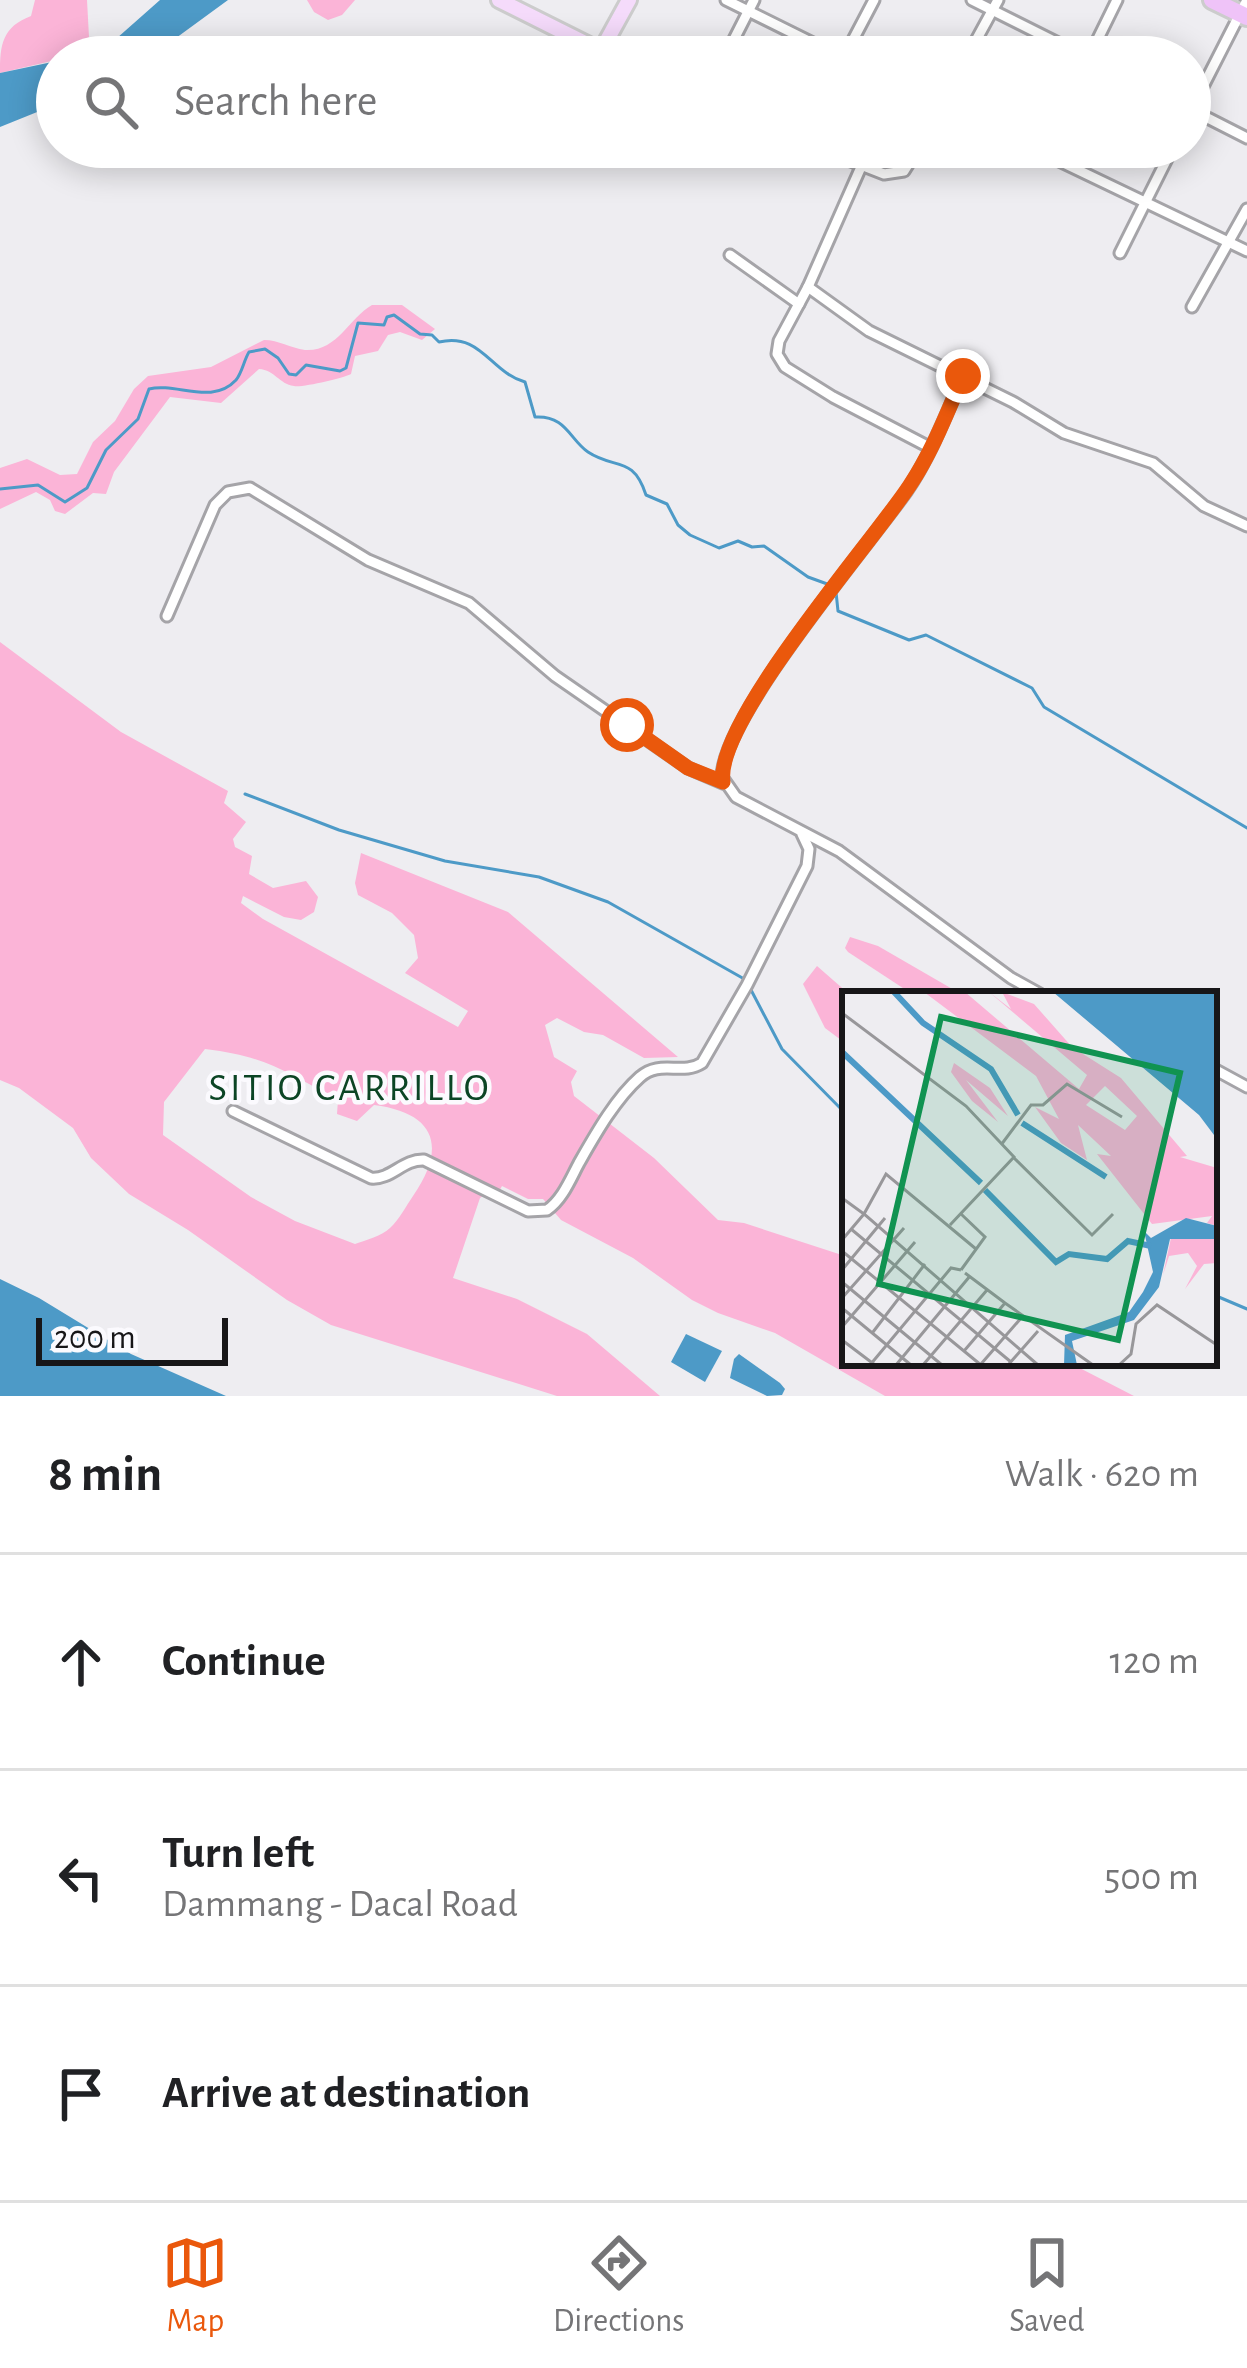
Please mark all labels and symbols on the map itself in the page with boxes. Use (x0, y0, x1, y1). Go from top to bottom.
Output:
route end (936, 349, 990, 403)
route start (600, 698, 654, 752)
inset map (842, 991, 1217, 1366)
district label: SITIO CARRILLO (209, 1069, 491, 1108)
scale bar (36, 1312, 228, 1365)

